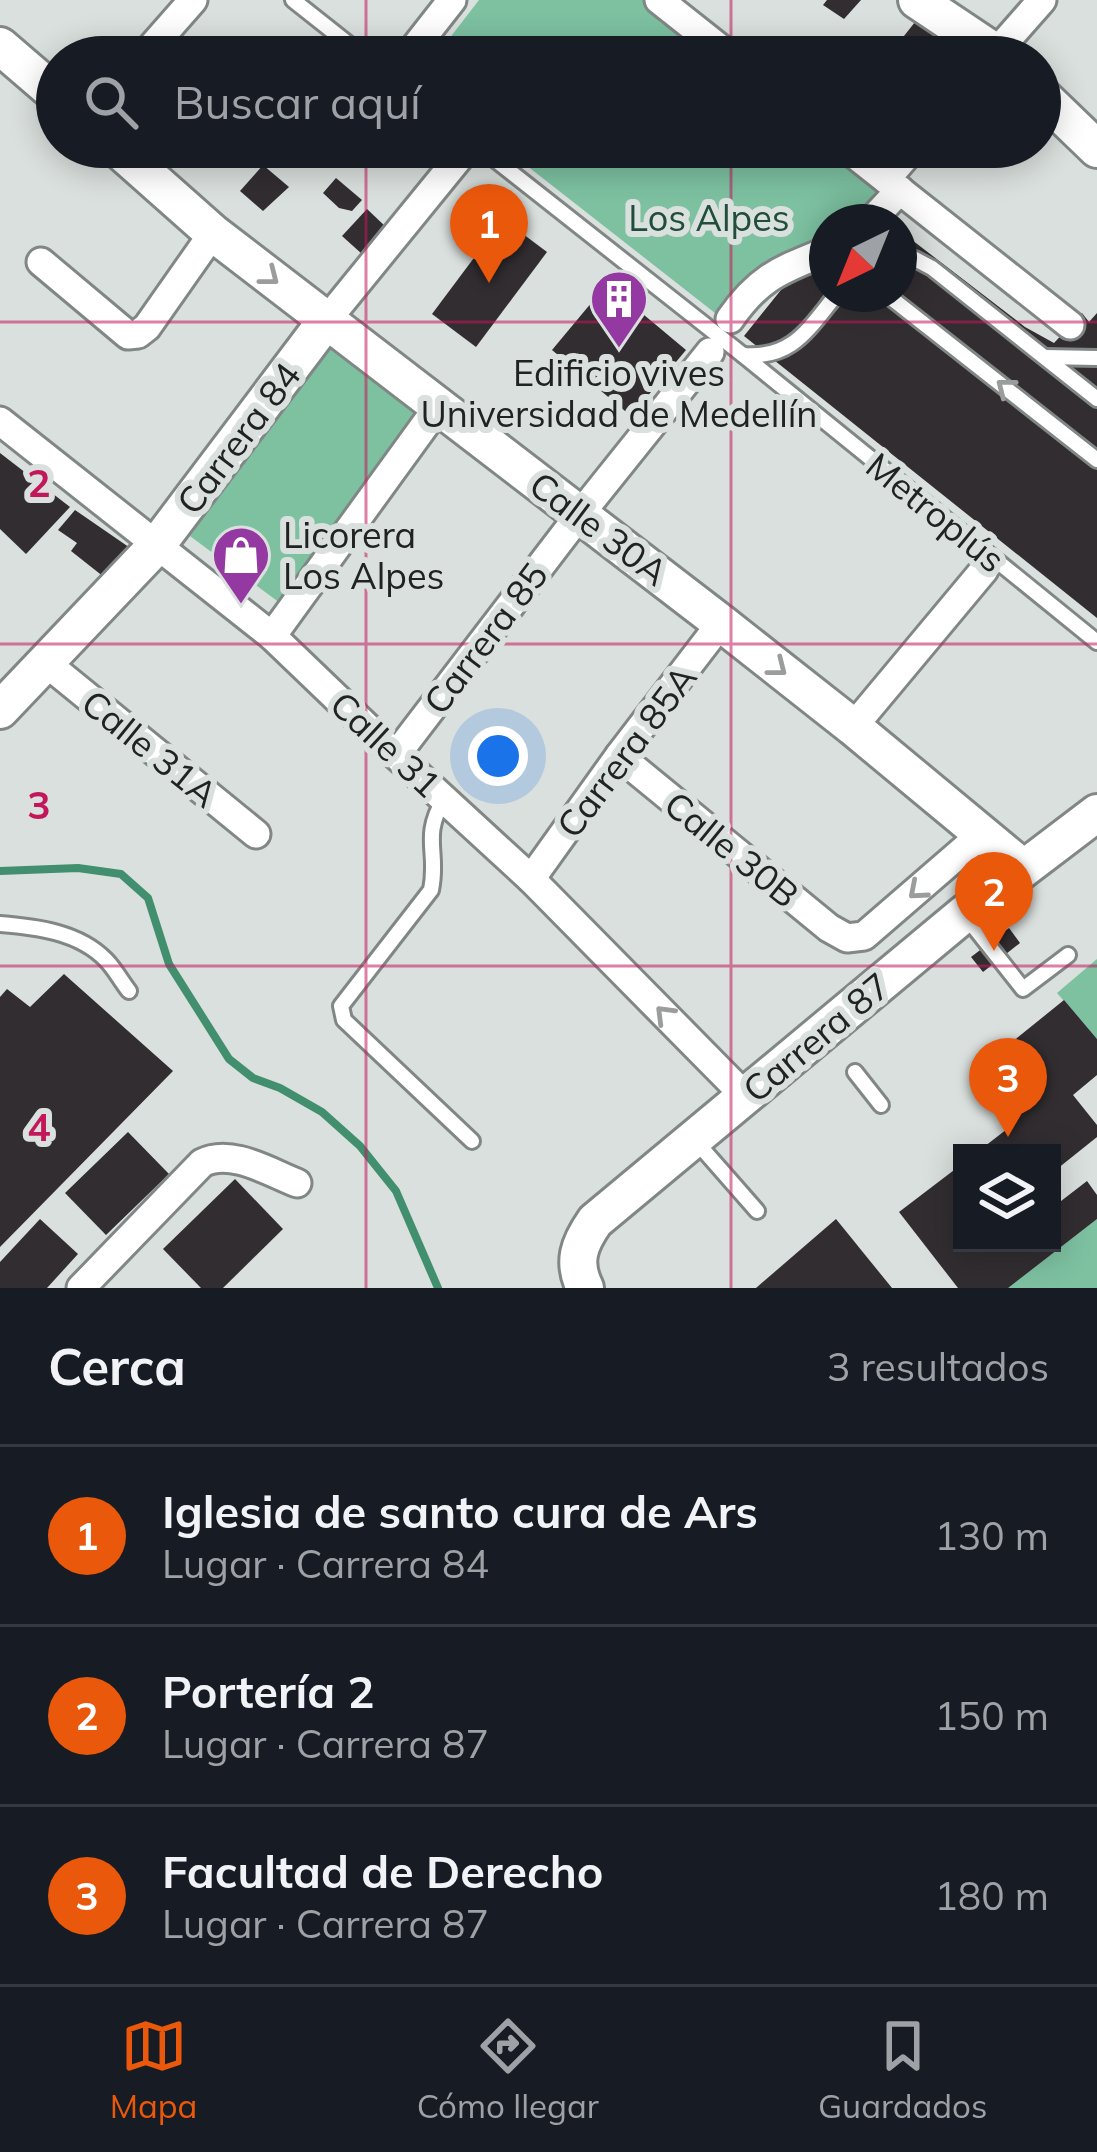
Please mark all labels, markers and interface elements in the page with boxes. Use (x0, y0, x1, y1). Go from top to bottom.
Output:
search box (36, 36, 1061, 168)
icon: search (78, 69, 144, 135)
text: Buscar aquí (174, 74, 421, 130)
pin: 1 (450, 184, 528, 283)
park label: Los Alpes (628, 195, 790, 240)
north arrow (809, 204, 917, 312)
one-way arrow (256, 263, 278, 284)
building icon: Edificio vives Universidad de Medellín (588, 268, 650, 350)
place label: Edificio vives Universidad de Medellín (421, 350, 817, 436)
street label: Carrera 84 (166, 353, 310, 523)
one-way arrow (996, 380, 1018, 401)
street label: Metroplús (858, 443, 1014, 581)
text: 2 (27, 458, 51, 507)
street label: Calle 30A (521, 461, 677, 595)
place label: Licorera Los Alpes (283, 512, 444, 598)
shop icon: Licorera Los Alpes (210, 524, 272, 606)
street label: Carrera 85 (413, 553, 557, 723)
one-way arrow (765, 654, 787, 675)
street label: Carrera 85A (546, 656, 706, 846)
street label: Calle 31A (73, 680, 227, 816)
street label: Calle 31 (321, 682, 451, 806)
your location (468, 726, 528, 786)
text: 3 (27, 780, 51, 829)
street label: Calle 30B (656, 781, 808, 917)
pin: 2 (955, 852, 1033, 951)
one-way arrow (909, 876, 931, 898)
street label: Carrera 87 (733, 962, 899, 1112)
one-way arrow (656, 1006, 678, 1028)
pin: 3 (969, 1038, 1047, 1137)
text: 4 (27, 1102, 51, 1151)
map controls (953, 1144, 1061, 1252)
button: layers (953, 1144, 1061, 1252)
text: Cerca (48, 1334, 186, 1398)
text: 3 resultados (827, 1342, 1049, 1391)
text: Iglesia de santo cura de Ars (162, 1483, 758, 1539)
text: 1 (75, 1511, 99, 1560)
text: 130 m (934, 1511, 1049, 1560)
text: Lugar · Carrera 84 (162, 1539, 489, 1588)
text: Portería 2 (162, 1663, 375, 1719)
text: 2 (75, 1691, 99, 1740)
text: 150 m (934, 1691, 1049, 1740)
text: Lugar · Carrera 87 (162, 1719, 489, 1768)
text: Facultad de Derecho (162, 1843, 603, 1899)
text: 3 (75, 1871, 99, 1920)
text: 180 m (934, 1871, 1049, 1920)
text: Lugar · Carrera 87 (162, 1899, 489, 1948)
tab: Mapa (110, 2013, 197, 2126)
tab: Cómo llegar (417, 2013, 599, 2126)
tab: Guardados (818, 2013, 987, 2126)

